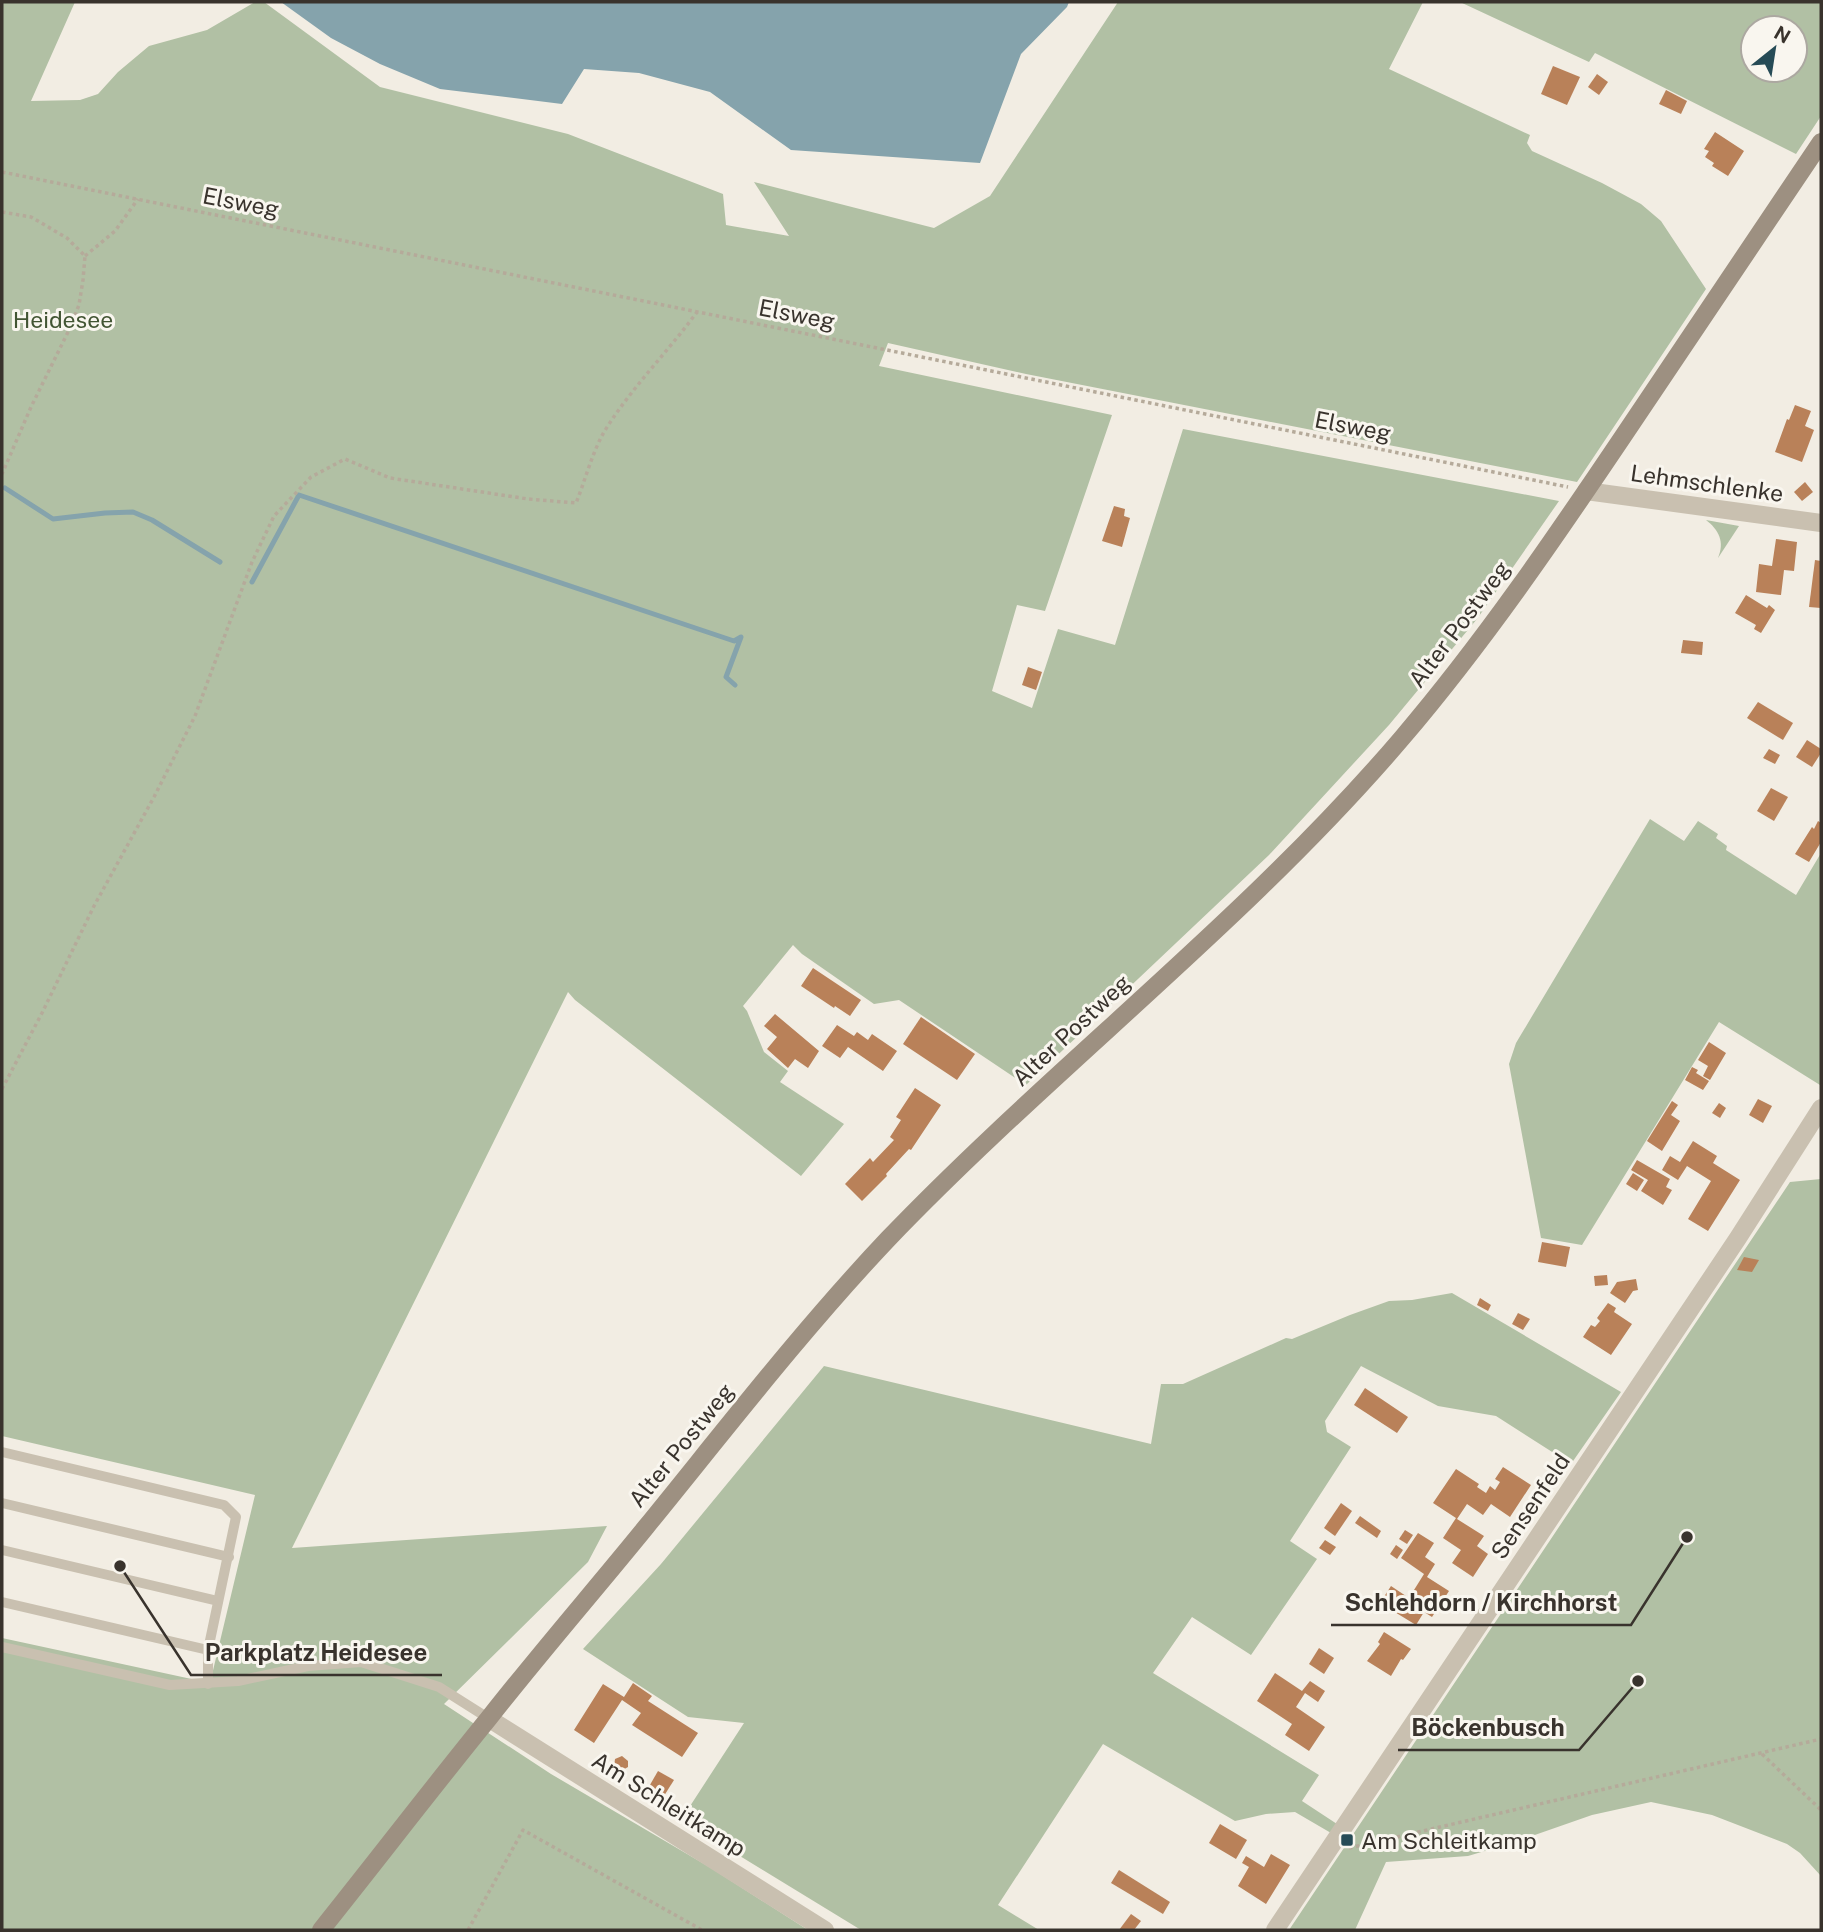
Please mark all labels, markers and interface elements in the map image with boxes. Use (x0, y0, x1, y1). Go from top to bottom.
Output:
north arrow (1739, 14, 1809, 84)
text: N (1771, 21, 1794, 48)
street label: Elsweg (201, 181, 281, 223)
street label: Elsweg (757, 293, 837, 335)
park label: Heidesee (13, 306, 113, 333)
street label: Elsweg (1313, 405, 1393, 447)
street label: Lehmschlenke (1629, 459, 1785, 507)
street label: Alter Postweg (1403, 555, 1515, 693)
street label: Alter Postweg (1006, 969, 1136, 1091)
street label: Alter Postweg (623, 1378, 739, 1512)
street label: Sensenfeld (1485, 1448, 1575, 1564)
callout: Schlehdorn / Kirchhorst (1331, 1580, 1631, 1625)
text: Schlehdorn / Kirchhorst (1345, 1588, 1617, 1616)
callout: Parkplatz Heidesee (191, 1630, 442, 1675)
text: Parkplatz Heidesee (205, 1638, 427, 1666)
callout: Böckenbusch (1398, 1705, 1579, 1750)
text: Böckenbusch (1411, 1713, 1565, 1741)
street label: Am Schleitkamp (587, 1746, 751, 1862)
place label: Am Schleitkamp (1361, 1827, 1537, 1854)
marker: Am Schleitkamp (1339, 1832, 1355, 1848)

